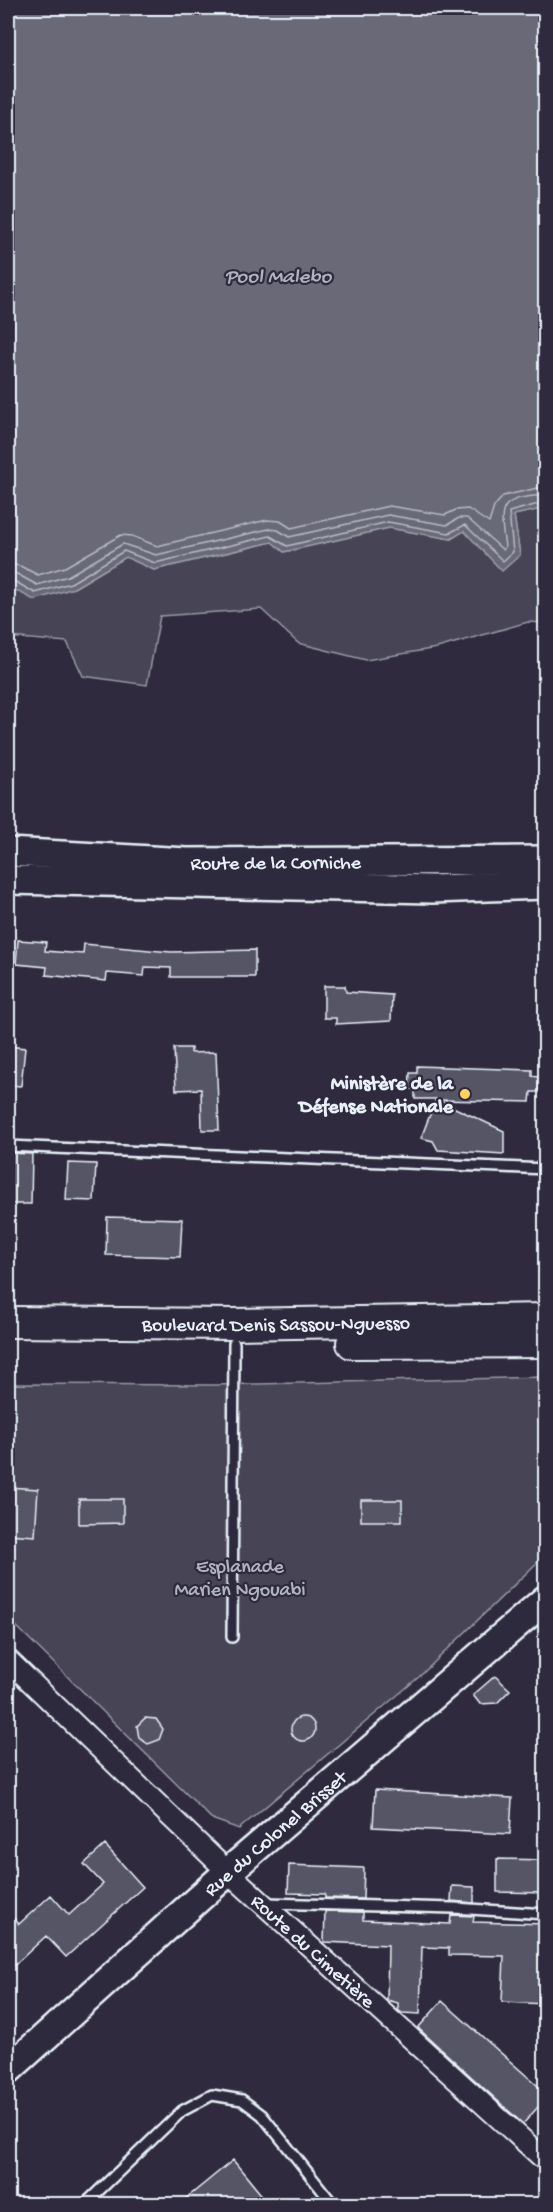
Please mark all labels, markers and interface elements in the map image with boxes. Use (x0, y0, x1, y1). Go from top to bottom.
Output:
water label: Pool Malebo (225, 266, 332, 291)
street label: Route de la Corniche (190, 853, 362, 877)
place label: Ministère de la Défense Nationale (297, 1074, 454, 1120)
marker: Ministère de la Défense Nationale (458, 1087, 472, 1101)
street label: Boulevard Denis Sassou-Nguesso (141, 1313, 410, 1339)
park label: Esplanade Marien Ngouabi (174, 1557, 306, 1603)
street label: Rue du Colonel Brisset (201, 1766, 354, 1903)
street label: Route du Cimetière (245, 1891, 379, 2015)

